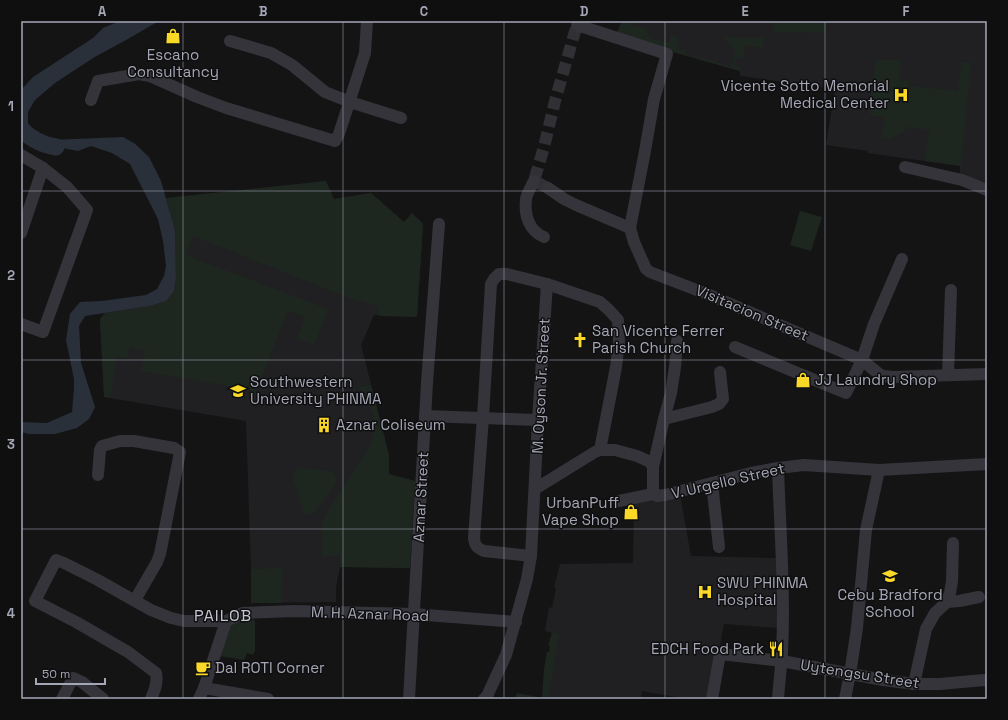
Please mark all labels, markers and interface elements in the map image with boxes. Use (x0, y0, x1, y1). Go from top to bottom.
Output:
text: A (98, 3, 107, 20)
text: B (259, 3, 268, 20)
text: C (420, 3, 428, 20)
text: D (580, 3, 589, 20)
text: E (741, 3, 749, 20)
text: F (903, 3, 910, 20)
shop icon: Escano Consultancy (164, 27, 182, 45)
place label: Escano Consultancy (127, 45, 219, 81)
place label: Vicente Sotto Memorial Medical Center (721, 76, 889, 112)
hospital icon: Vicente Sotto Memorial Medical Center (892, 86, 910, 104)
text: 1 (8, 98, 14, 115)
text: 2 (7, 267, 15, 284)
street label: Visitacion Street (693, 280, 812, 345)
street label: M. Oyson Jr. Street (527, 318, 554, 454)
place label: San Vicente Ferrer Parish Church (592, 321, 725, 357)
church icon: San Vicente Ferrer Parish Church (571, 331, 589, 349)
place label: JJ Laundry Shop (815, 370, 937, 389)
shop icon: JJ Laundry Shop (794, 371, 812, 389)
place label: Southwestern University PHINMA (250, 372, 382, 408)
school or university icon: Southwestern University PHINMA (229, 382, 247, 400)
place label: Aznar Coliseum (336, 415, 446, 434)
building icon: Aznar Coliseum (315, 416, 333, 434)
text: 3 (7, 436, 15, 453)
street label: Aznar Street (409, 451, 432, 543)
street label: V. Urgello Street (669, 458, 786, 503)
place label: UrbanPuff Vape Shop (542, 493, 620, 529)
shop icon: UrbanPuff Vape Shop (622, 503, 640, 521)
school or university icon: Cebu Bradford School (881, 567, 899, 585)
place label: SWU PHINMA Hospital (717, 573, 809, 609)
hospital icon: SWU PHINMA Hospital (696, 583, 714, 601)
place label: Cebu Bradford School (837, 585, 943, 621)
street label: M. H. Aznar Road (311, 602, 429, 625)
text: 4 (7, 605, 15, 622)
district label: PAILOB (194, 605, 252, 626)
place label: EDCH Food Park (651, 639, 764, 658)
restaurant icon: EDCH Food Park (767, 640, 785, 658)
street label: Uytengsu Street (799, 655, 921, 692)
place label: Dal ROTI Corner (215, 658, 325, 677)
cafe icon: Dal ROTI Corner (194, 659, 212, 677)
scale bar (36, 660, 105, 686)
text: 50 m (42, 666, 70, 682)

